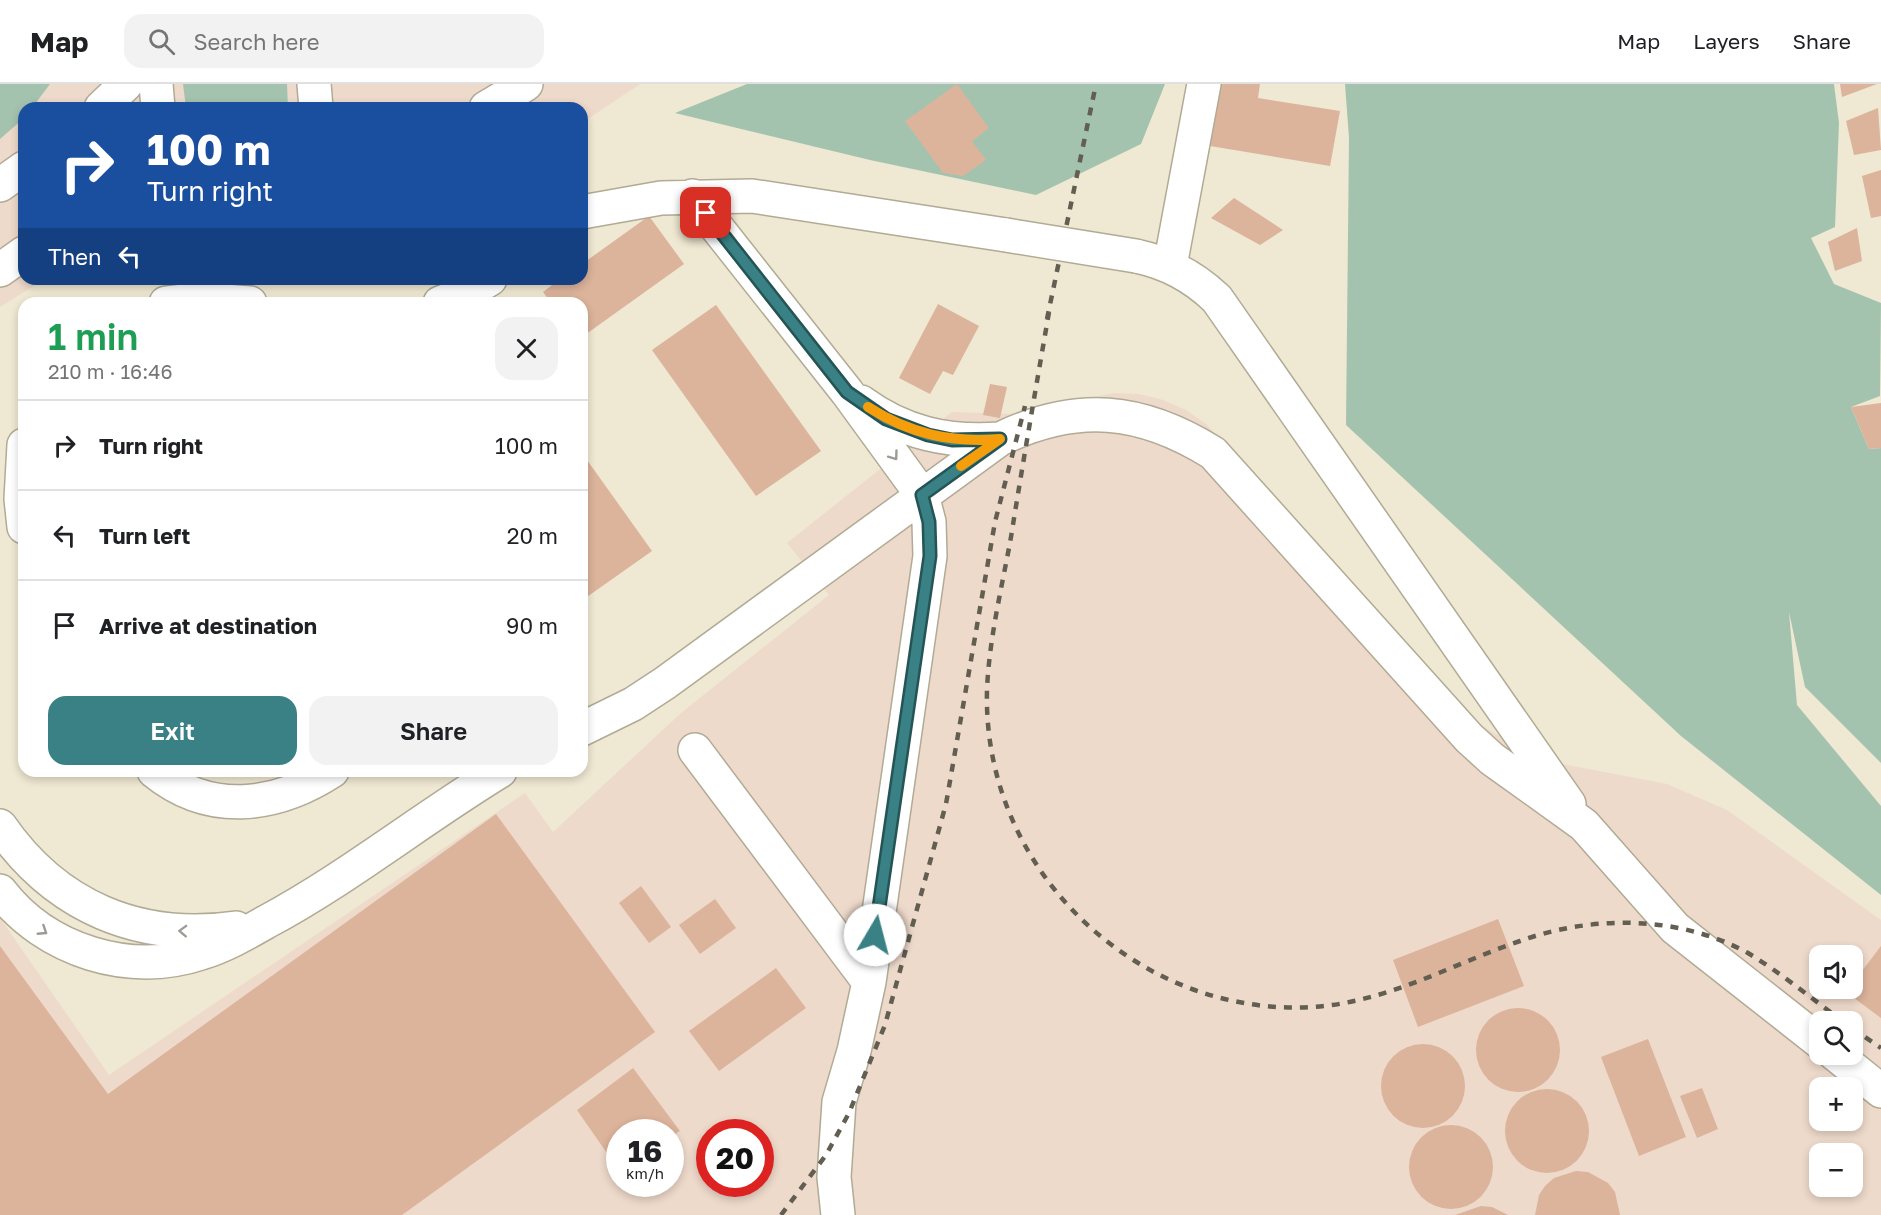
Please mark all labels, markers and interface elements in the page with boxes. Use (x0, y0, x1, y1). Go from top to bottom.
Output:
search box (124, 14, 544, 68)
text: Map (30, 25, 88, 58)
icon: search (145, 25, 178, 58)
text: Search here (193, 28, 319, 55)
text: Map (1617, 28, 1660, 54)
text: Layers (1693, 28, 1760, 54)
text: Share (1793, 28, 1851, 54)
text: 100 m (147, 124, 270, 174)
icon: right (48, 126, 126, 204)
text: Turn right (147, 175, 273, 207)
pin (680, 187, 731, 238)
icon: arrive (689, 196, 722, 229)
icon: left (113, 240, 146, 273)
text: Then (48, 243, 101, 270)
text: 1 min (48, 315, 138, 358)
button: close (495, 317, 558, 380)
text: 210 m · 16:46 (48, 359, 173, 383)
icon: right (48, 429, 81, 462)
text: Turn right (99, 432, 203, 459)
text: 100 m (495, 432, 558, 459)
one-way arrow (887, 450, 898, 461)
icon: left (48, 519, 81, 552)
text: Turn left (99, 522, 190, 549)
text: 20 m (507, 522, 558, 549)
icon: arrive (48, 609, 81, 642)
text: Arrive at destination (99, 612, 317, 639)
text: 90 m (506, 612, 558, 639)
button: Exit (48, 696, 297, 765)
button: Share (309, 696, 558, 765)
position arrow (843, 903, 907, 967)
one-way arrow (37, 923, 47, 935)
one-way arrow (178, 925, 187, 938)
map controls (1809, 945, 1863, 1197)
button: sound (1809, 945, 1863, 999)
button: search (1809, 1011, 1863, 1065)
button: + (1809, 1077, 1863, 1131)
speed limit sign: 20 (696, 1119, 774, 1197)
text: 16 (628, 1133, 662, 1169)
button: − (1809, 1143, 1863, 1197)
text: km/h (626, 1164, 664, 1182)

